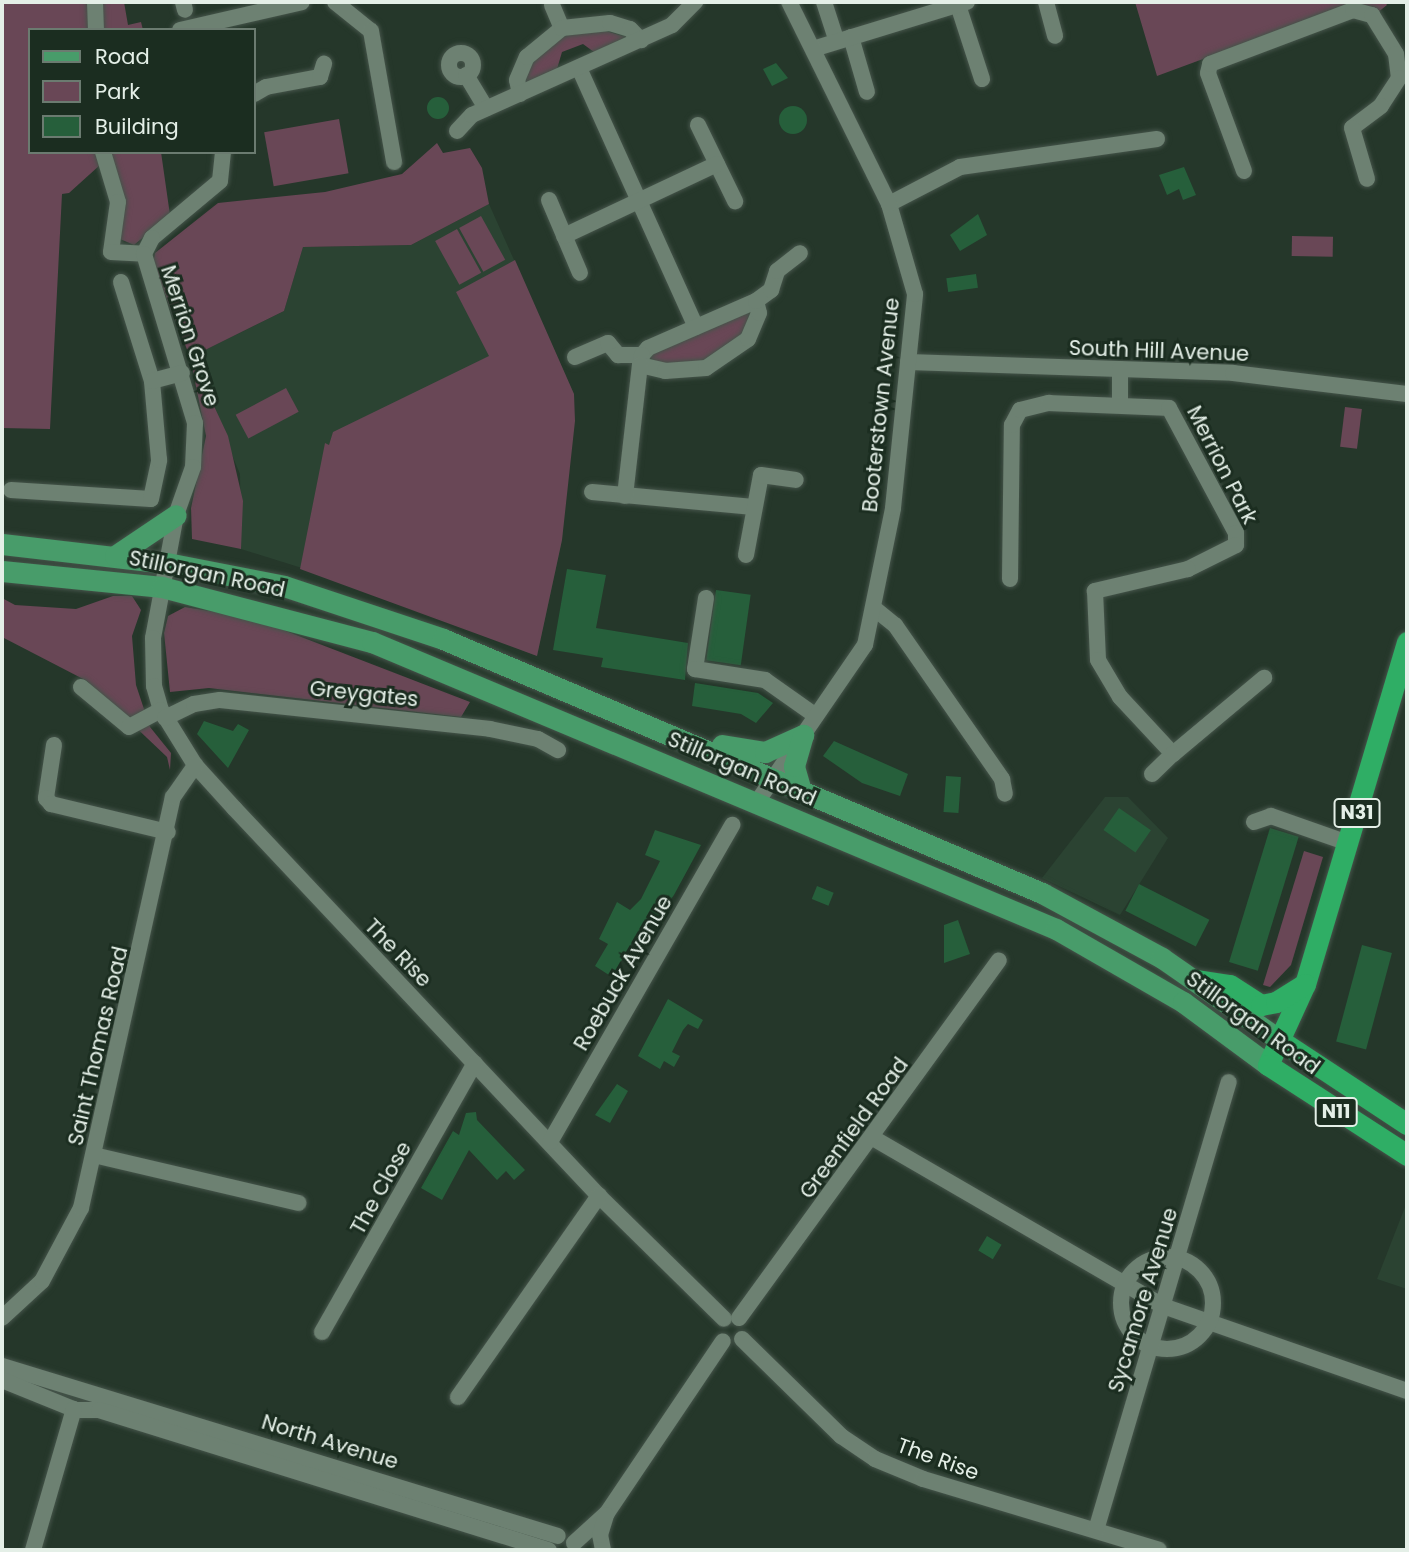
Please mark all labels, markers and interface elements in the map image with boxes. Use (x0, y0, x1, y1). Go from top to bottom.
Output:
legend (28, 28, 256, 154)
text: Road (95, 42, 150, 71)
text: Park (95, 77, 140, 106)
text: Building (95, 112, 179, 141)
street label: Merrion Grove (155, 262, 225, 410)
street label: Booterstown Avenue (857, 297, 905, 513)
street label: South Hill Avenue (1068, 335, 1250, 367)
street label: Merrion Park (1181, 402, 1263, 528)
street label: Stillorgan Road (127, 545, 287, 603)
street label: Greygates (308, 676, 420, 712)
street label: Stillorgan Road (664, 726, 820, 812)
road number: N31 (1332, 798, 1382, 828)
street label: Roebuck Avenue (568, 891, 678, 1055)
street label: The Rise (359, 914, 437, 992)
street label: Saint Thomas Road (63, 944, 133, 1148)
street label: Stillorgan Road (1181, 966, 1325, 1080)
street label: Greenfield Road (794, 1053, 914, 1203)
road number: N11 (1313, 1096, 1359, 1128)
street label: The Close (345, 1137, 417, 1239)
street label: Sycamore Avenue (1103, 1205, 1183, 1395)
street label: North Avenue (259, 1409, 401, 1475)
street label: The Rise (894, 1433, 982, 1485)

